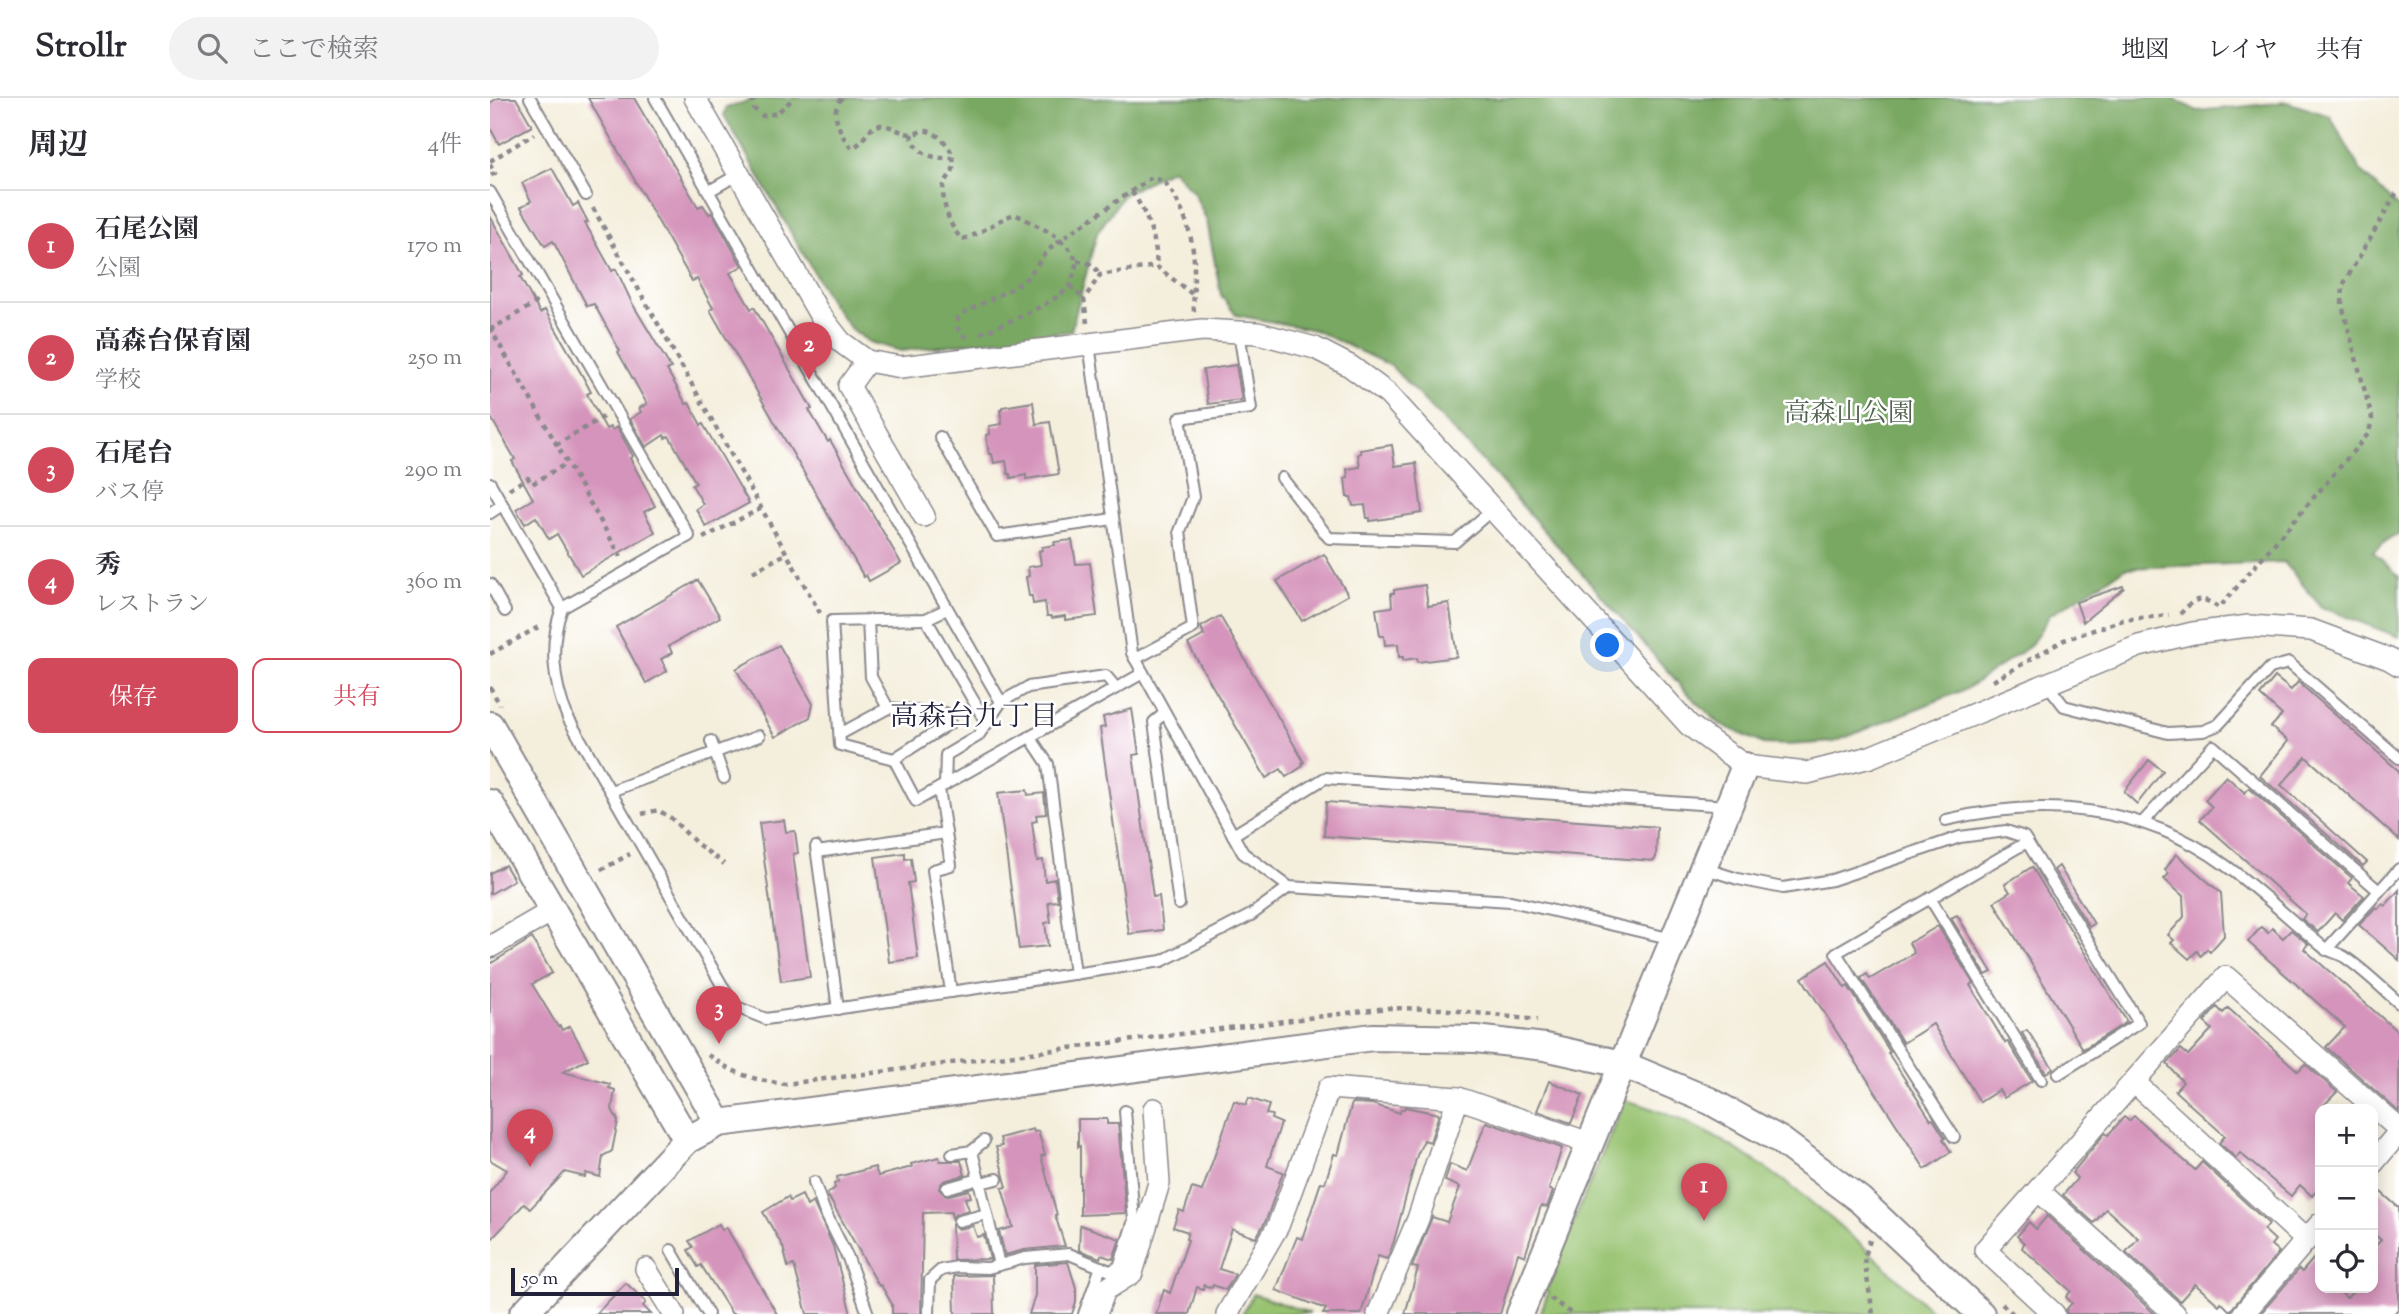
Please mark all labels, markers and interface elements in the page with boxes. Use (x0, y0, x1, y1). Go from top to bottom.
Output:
search box (169, 17, 659, 80)
text: Strollr (35, 24, 127, 72)
icon: search (193, 29, 231, 67)
text: ここで検索 (249, 32, 379, 69)
text: 地図 (2121, 34, 2169, 68)
text: レイヤ (2207, 34, 2278, 68)
text: 共有 (2316, 34, 2364, 68)
text: 周辺 (28, 125, 88, 168)
text: 4件 (427, 129, 462, 162)
text: 石尾公園 (95, 212, 199, 249)
text: 1 (47, 230, 55, 263)
text: 170 m (407, 230, 462, 263)
text: 公園 (95, 253, 141, 286)
pin: 2 (786, 322, 832, 380)
text: 高森台保育園 (95, 324, 251, 361)
text: 2 (46, 342, 56, 375)
text: 250 m (407, 342, 462, 375)
text: 学校 (95, 365, 141, 398)
park label: 高森山公園 (1784, 396, 1914, 433)
text: 石尾台 (95, 436, 173, 473)
text: 3 (46, 454, 56, 487)
text: 290 m (404, 454, 462, 487)
text: バス停 (95, 477, 164, 510)
text: 秀 (95, 548, 121, 585)
text: 4 (45, 566, 57, 599)
text: 360 m (405, 566, 462, 599)
text: レストラン (95, 589, 209, 622)
your location (1590, 628, 1624, 662)
button: 保存 (28, 658, 238, 733)
button: 共有 (252, 658, 462, 733)
district label: 高森台九丁目 (890, 698, 1058, 738)
pin: 3 (696, 986, 742, 1044)
map controls (2315, 1104, 2378, 1293)
button: + (2315, 1104, 2378, 1167)
pin: 4 (507, 1109, 553, 1167)
pin: 1 (1681, 1163, 1727, 1221)
button: − (2315, 1167, 2378, 1230)
button: locate (2315, 1230, 2378, 1293)
scale bar (511, 1265, 679, 1297)
text: 50 m (522, 1266, 558, 1293)

